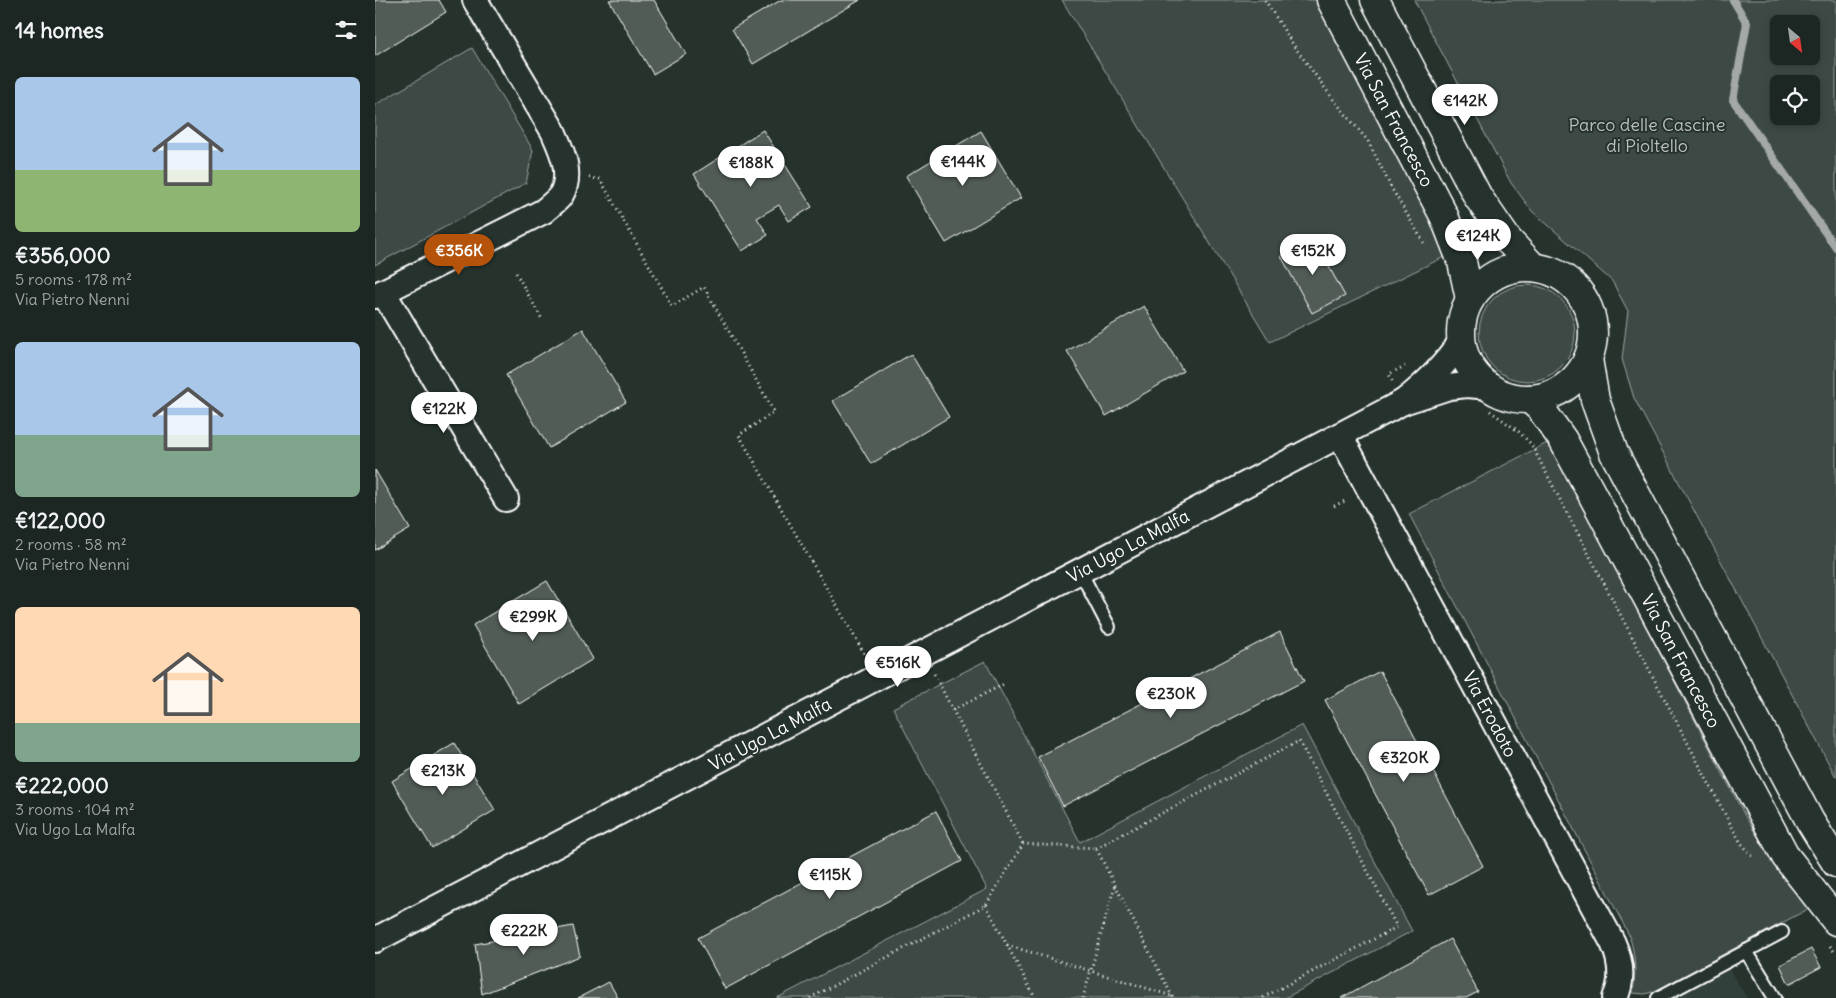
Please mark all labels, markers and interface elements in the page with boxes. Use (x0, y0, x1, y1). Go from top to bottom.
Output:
north arrow (1770, 15, 1820, 65)
map controls (1770, 15, 1820, 125)
icon: filters (332, 16, 360, 44)
text: 14 homes (15, 17, 104, 44)
street label: Via San Francesco (1349, 49, 1439, 191)
button: locate (1770, 75, 1820, 125)
pin: €142K (1430, 84, 1500, 126)
text: €142K (1443, 90, 1487, 110)
icon: home (143, 109, 233, 199)
park label: Parco delle Cascine di Pioltello (1569, 113, 1725, 157)
pin: €144K (928, 144, 998, 187)
pin: €188K (716, 146, 786, 188)
text: €144K (941, 151, 985, 171)
text: €188K (729, 152, 773, 172)
pin: €124K (1443, 218, 1513, 261)
text: €124K (1456, 225, 1500, 245)
pin: €356K (424, 234, 494, 276)
pin: €152K (1278, 234, 1348, 276)
text: €356K (435, 240, 483, 260)
text: €152K (1291, 240, 1335, 260)
text: €356,000 (15, 242, 111, 269)
text: 5 rooms · 178 m² (15, 269, 132, 289)
text: Via Pietro Nenni (15, 289, 130, 309)
icon: home (143, 374, 233, 464)
pin: €122K (409, 392, 479, 434)
text: €122K (422, 398, 466, 418)
street label: Via Ugo La Malfa (1063, 504, 1193, 588)
text: €122,000 (15, 507, 106, 534)
text: 2 rooms · 58 m² (15, 534, 127, 554)
text: Via Pietro Nenni (15, 554, 130, 574)
street label: Via San Francesco (1636, 590, 1726, 732)
pin: €299K (498, 600, 568, 642)
text: €299K (509, 606, 557, 626)
icon: home (143, 639, 233, 729)
pin: €516K (863, 646, 933, 688)
text: €516K (876, 652, 920, 672)
street label: Via Erodoto (1458, 667, 1522, 761)
pin: €230K (1136, 676, 1206, 719)
text: €230K (1147, 683, 1195, 703)
street label: Via Ugo La Malfa (705, 692, 835, 776)
pin: €320K (1369, 740, 1439, 783)
text: €320K (1380, 747, 1428, 767)
pin: €213K (408, 754, 478, 796)
text: €213K (421, 760, 465, 780)
text: €222,000 (15, 772, 109, 799)
text: 3 rooms · 104 m² (15, 799, 135, 819)
text: Via Ugo La Malfa (15, 819, 135, 839)
pin: €115K (795, 858, 865, 900)
text: €115K (809, 864, 851, 884)
pin: €222K (489, 914, 559, 956)
text: €222K (501, 920, 547, 940)

